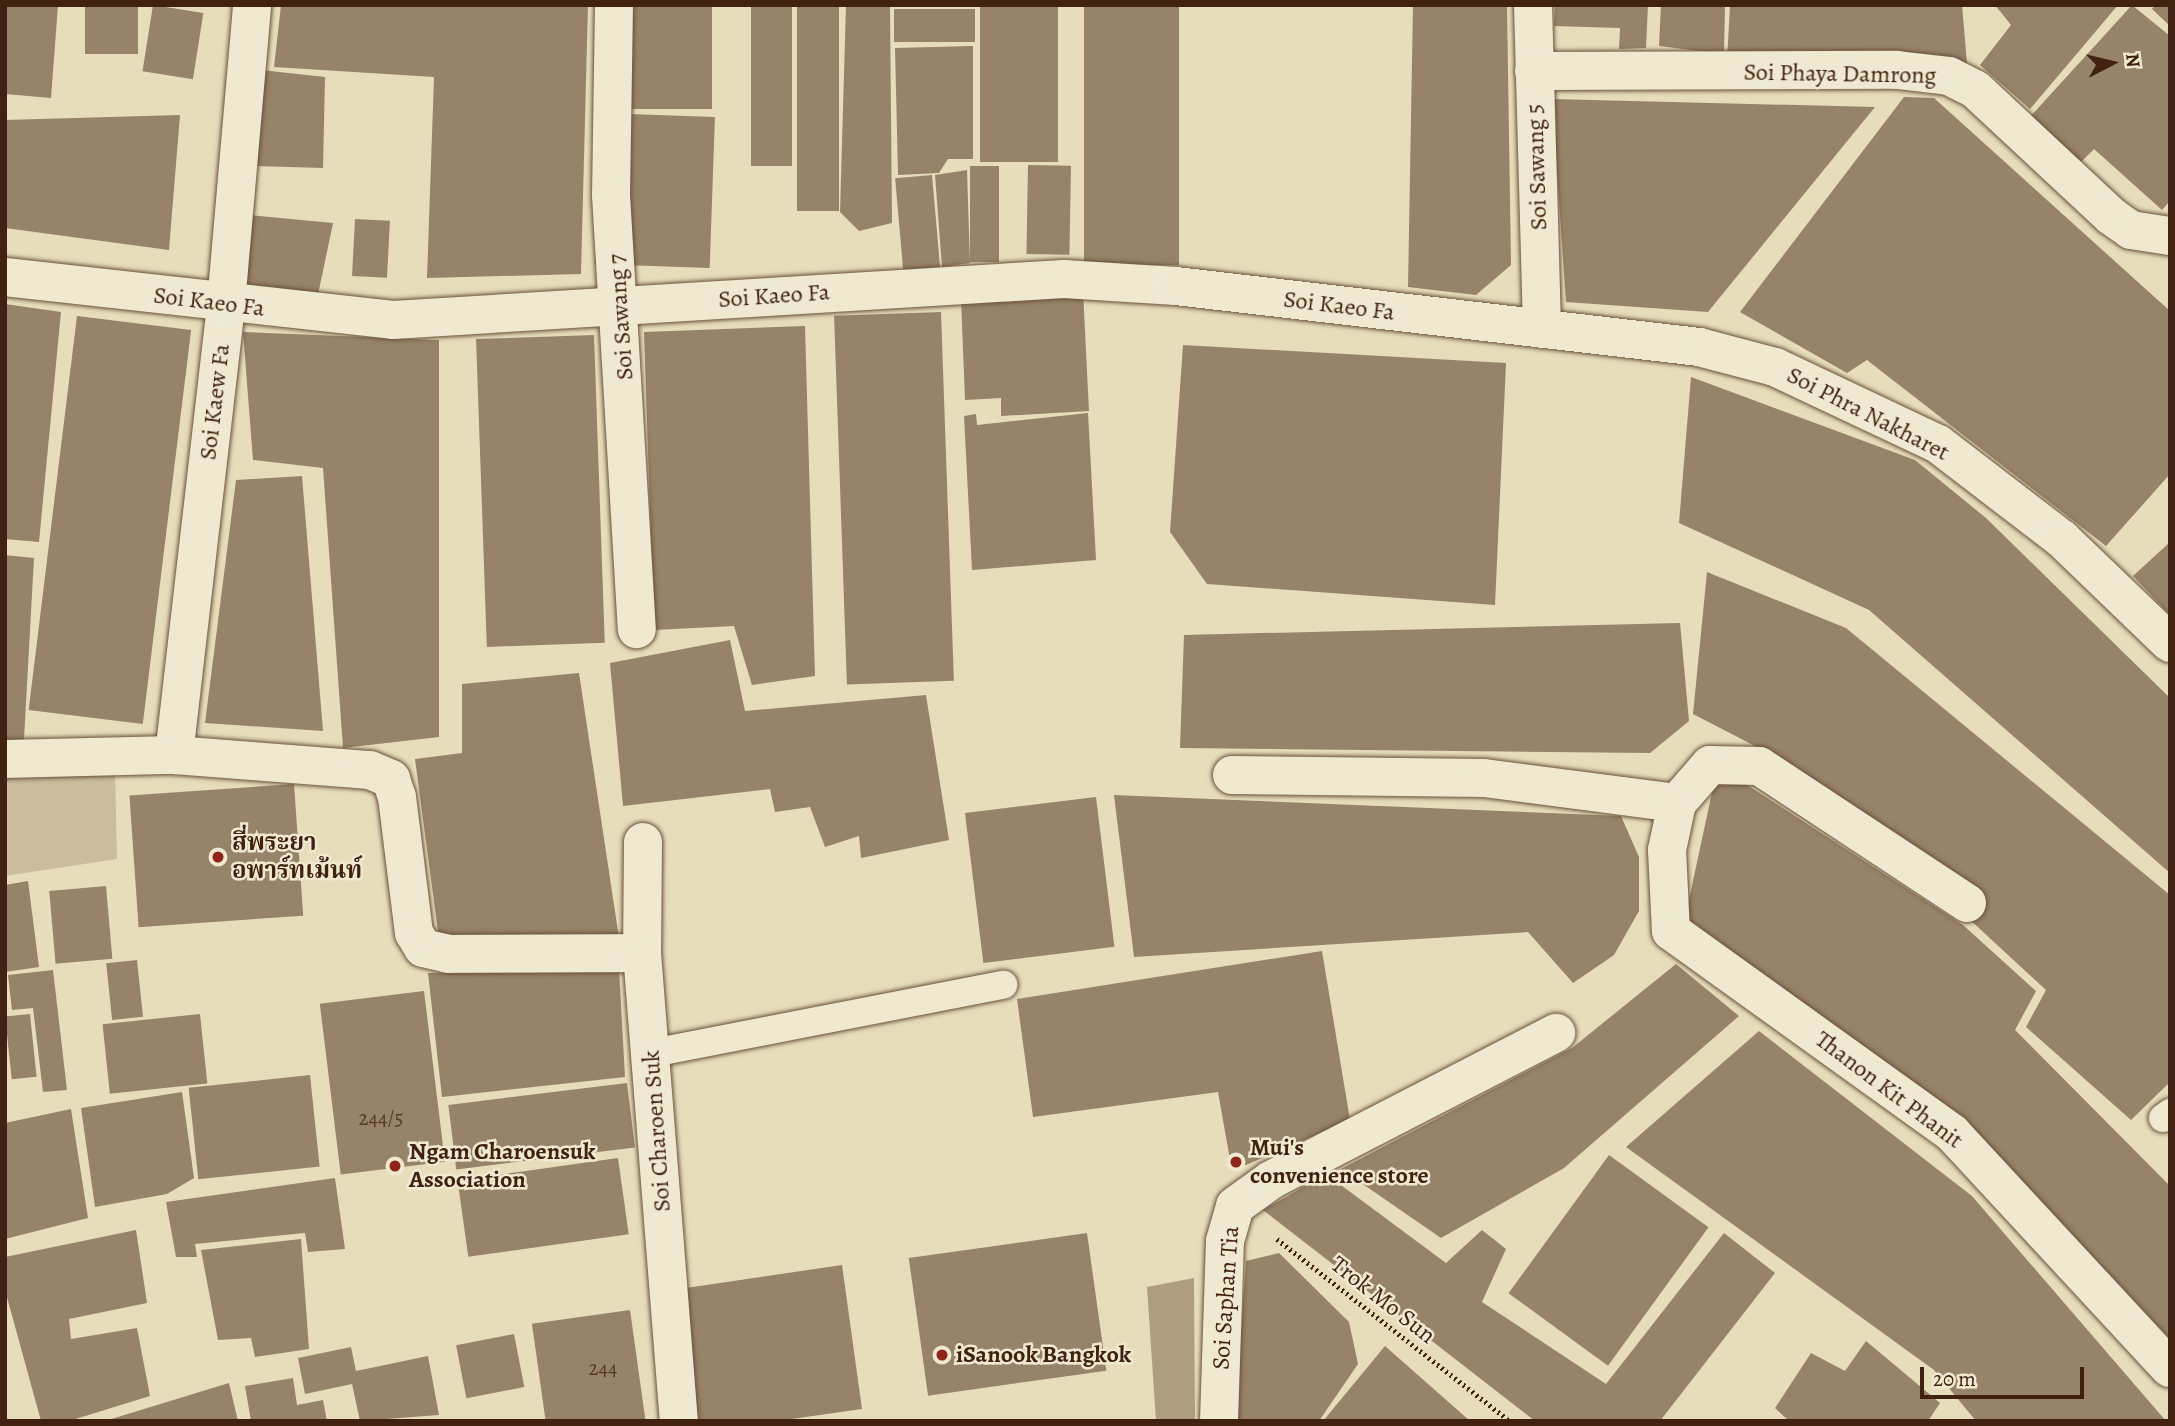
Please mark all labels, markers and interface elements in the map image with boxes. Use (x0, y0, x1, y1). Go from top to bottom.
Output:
north arrow (2077, 28, 2147, 98)
text: N (2119, 52, 2147, 69)
street label: Soi Phaya Damrong (1743, 58, 1937, 90)
street label: Soi Sawang 5 (1520, 103, 1554, 231)
street label: Soi Sawang 7 (602, 253, 640, 381)
street label: Soi Kaeo Fa (717, 278, 831, 314)
street label: Soi Kaeo Fa (152, 281, 266, 323)
street label: Soi Kaeo Fa (1282, 285, 1396, 327)
street label: Soi Kaew Fa (194, 342, 236, 462)
street label: Soi Phra Nakharet (1782, 361, 1954, 467)
place label: สี่พระยา อพาร์ทเม้นท์ (232, 829, 362, 885)
marker: สี่พระยา อพาร์ทเม้นท์ (210, 849, 226, 865)
street label: Thanon Kit Phanit (1809, 1025, 1969, 1155)
street label: Soi Charoen Suk (637, 1049, 677, 1213)
house number: 244/5 (359, 1105, 403, 1131)
place label: Mui's convenience store (1250, 1134, 1429, 1190)
place label: Ngam Charoensuk Association (409, 1138, 595, 1194)
marker: Mui's convenience store (1228, 1154, 1244, 1170)
marker: Ngam Charoensuk Association (387, 1158, 403, 1174)
street label: Soi Saphan Tia (1207, 1225, 1245, 1371)
street label: Trok Mo Sun (1325, 1250, 1441, 1350)
place label: iSanook Bangkok (956, 1341, 1131, 1369)
marker: iSanook Bangkok (934, 1347, 950, 1363)
scale bar (1923, 1352, 2088, 1396)
house number: 244 (588, 1355, 618, 1381)
text: 20 m (1933, 1365, 1976, 1393)

